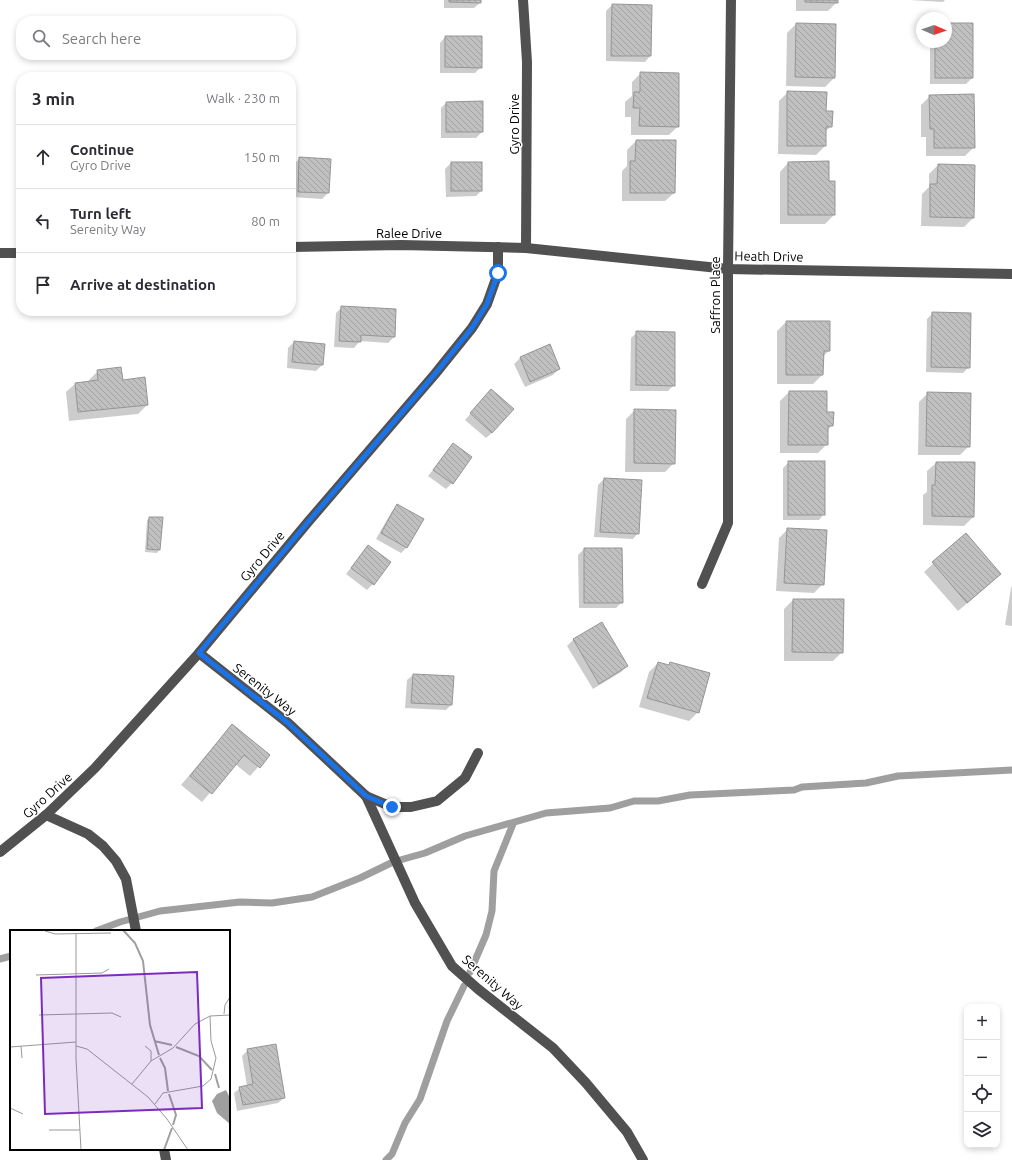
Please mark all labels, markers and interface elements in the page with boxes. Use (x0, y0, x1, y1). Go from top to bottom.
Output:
north arrow (916, 12, 952, 48)
search box (16, 16, 296, 60)
icon: search (30, 27, 52, 49)
text: Search here (62, 30, 141, 47)
text: 3 min (32, 89, 75, 108)
text: Walk · 230 m (206, 91, 280, 105)
street label: Gyro Drive (507, 93, 521, 155)
text: Continue (70, 141, 134, 158)
icon: ahead (32, 146, 54, 168)
text: 150 m (244, 150, 280, 164)
text: Gyro Drive (70, 158, 131, 172)
text: Turn left (70, 205, 131, 222)
icon: left (32, 210, 54, 232)
text: 80 m (251, 214, 280, 228)
text: Serenity Way (70, 222, 146, 236)
street label: Ralee Drive (376, 226, 442, 240)
street label: Heath Drive (734, 248, 804, 264)
street label: Saffron Place (708, 256, 722, 334)
route start (489, 264, 507, 282)
icon: arrive (32, 274, 54, 296)
text: Arrive at destination (70, 276, 216, 293)
street label: Gyro Drive (237, 528, 287, 584)
street label: Serenity Way (231, 660, 299, 718)
street label: Gyro Drive (20, 769, 74, 821)
route end (383, 798, 401, 816)
inset map (10, 930, 230, 1150)
street label: Serenity Way (460, 952, 526, 1012)
map controls (964, 1004, 1000, 1148)
button: + (964, 1004, 1000, 1040)
button: − (964, 1040, 1000, 1076)
button: locate (964, 1076, 1000, 1112)
button: layers (964, 1112, 1000, 1148)

